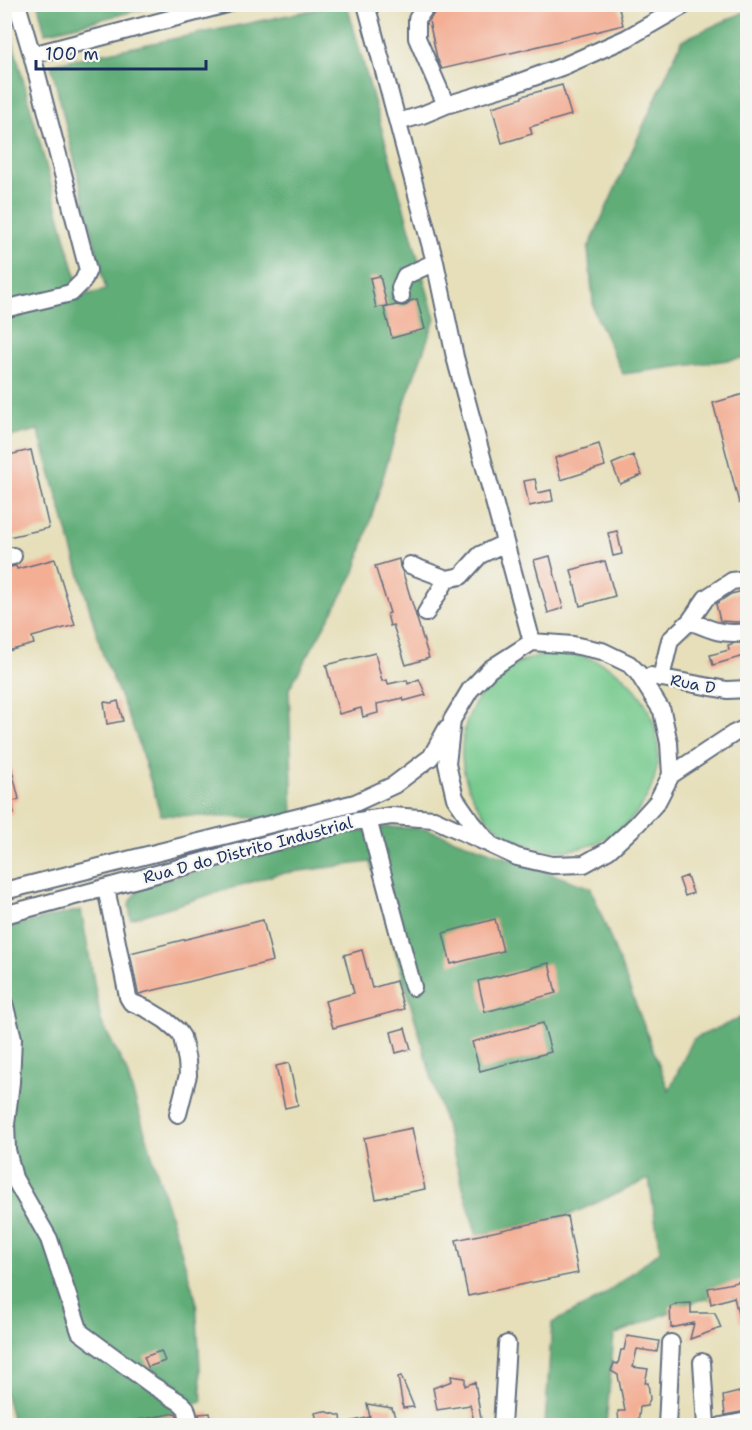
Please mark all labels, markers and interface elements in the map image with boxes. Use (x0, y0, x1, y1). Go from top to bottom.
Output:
scale bar (36, 33, 206, 71)
text: 100 m (45, 42, 99, 66)
street label: Rua D (669, 669, 717, 699)
street label: Rua D do Distrito Industrial (141, 812, 355, 888)

